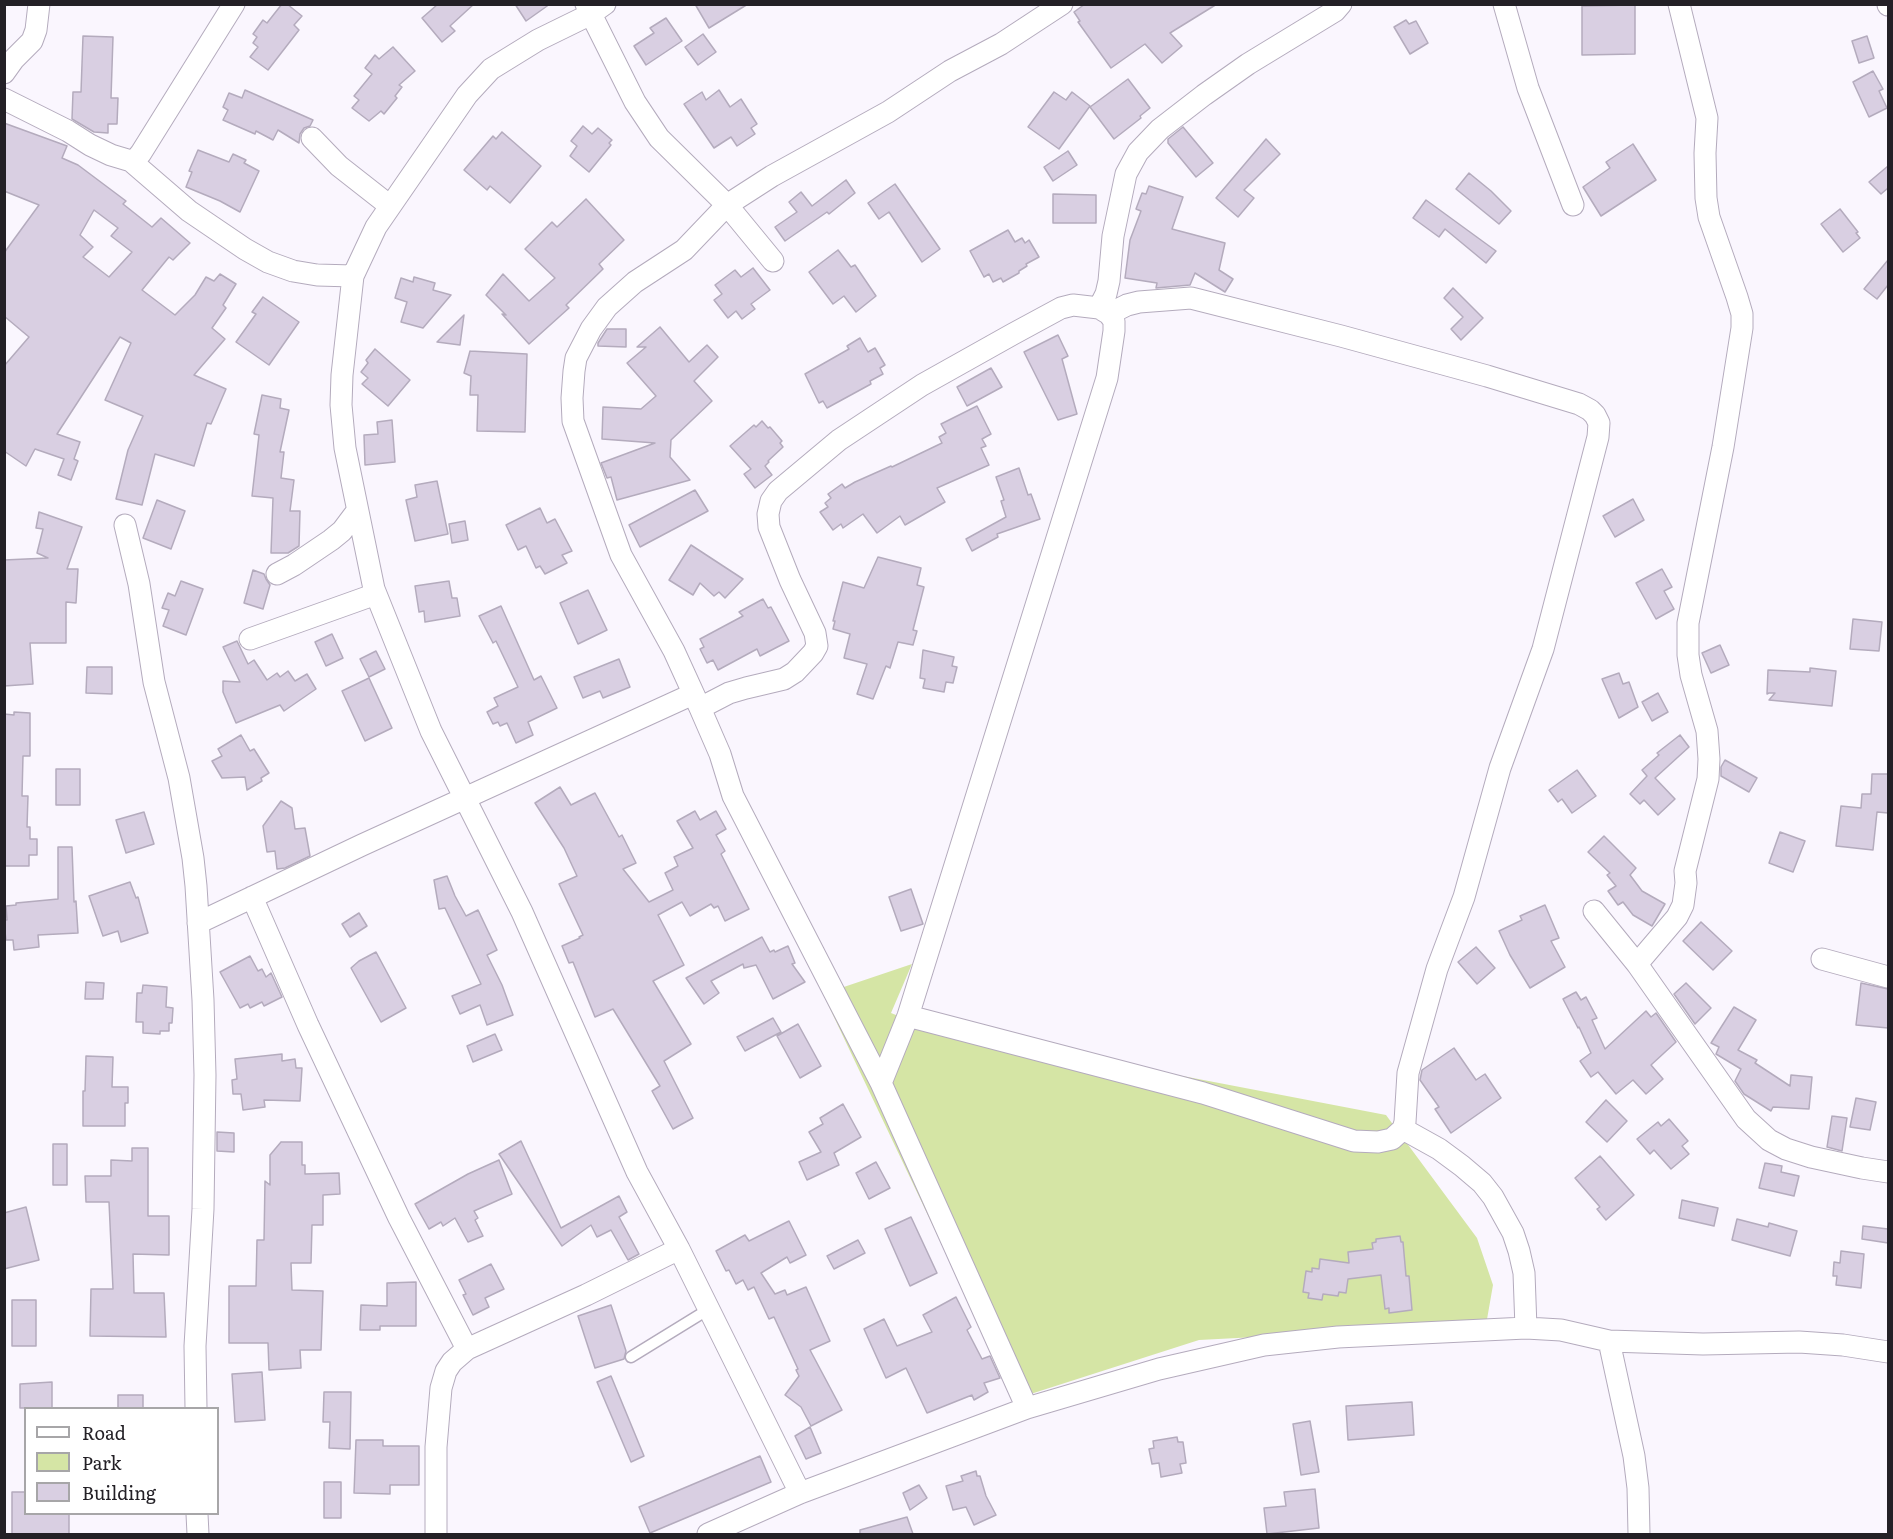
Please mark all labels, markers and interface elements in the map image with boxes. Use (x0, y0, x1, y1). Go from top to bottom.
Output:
legend (24, 1407, 219, 1515)
text: Road (82, 1419, 126, 1446)
text: Park (82, 1449, 121, 1476)
text: Building (82, 1479, 156, 1506)

